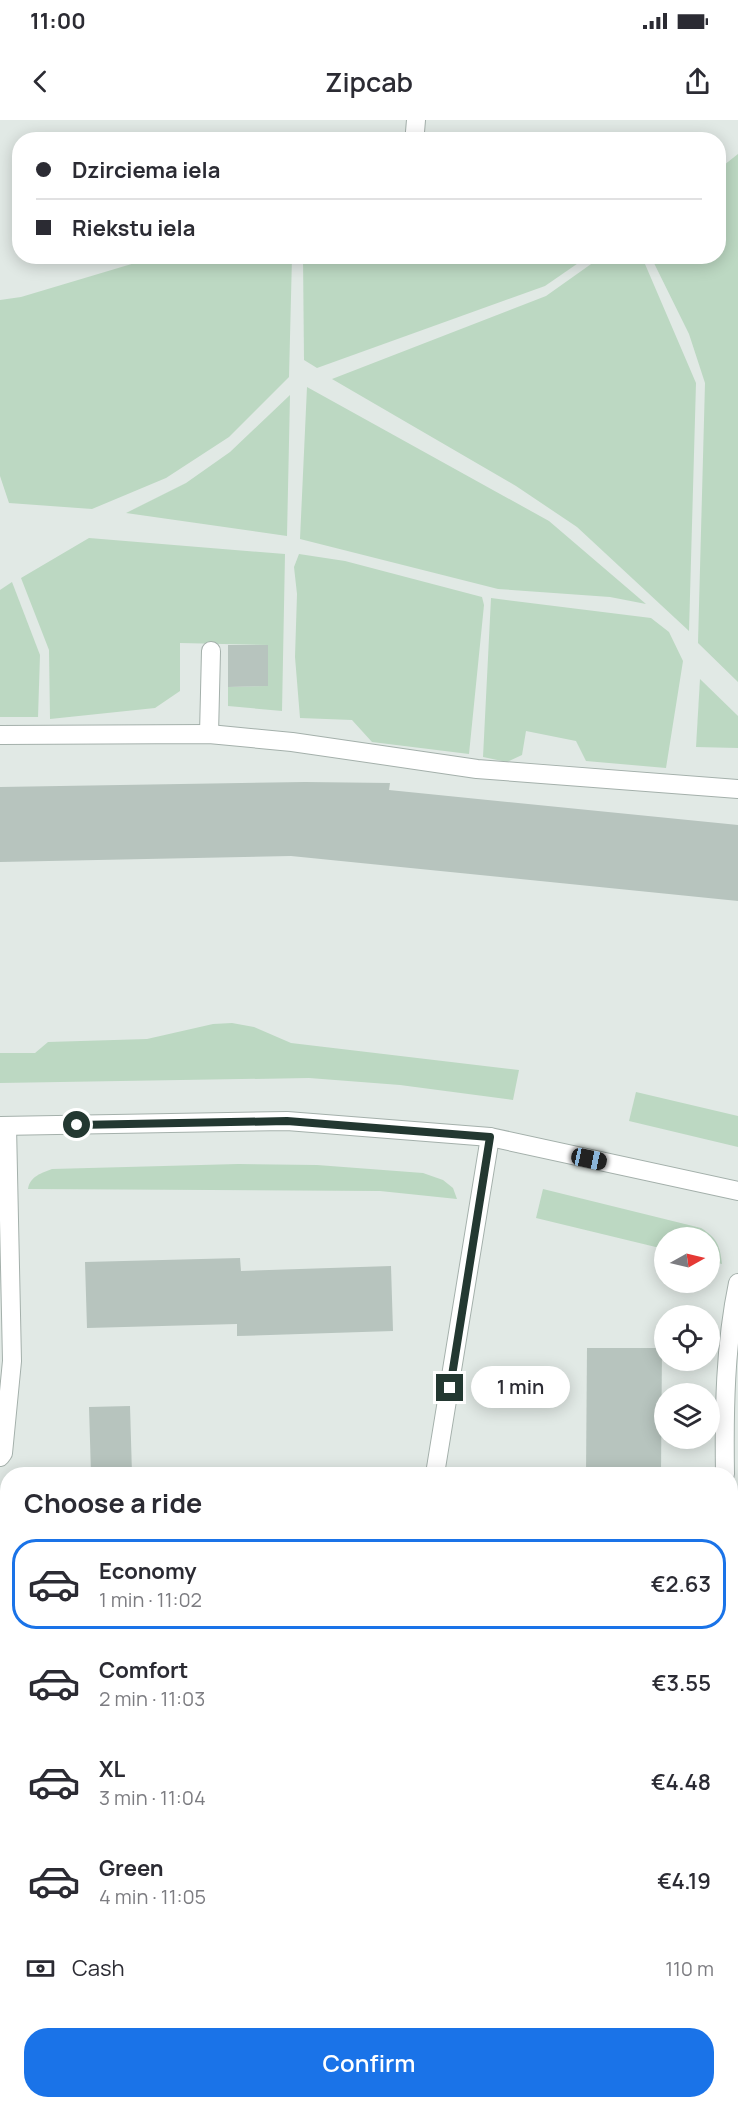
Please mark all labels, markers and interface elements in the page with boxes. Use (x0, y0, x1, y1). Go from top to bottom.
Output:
text: 11:00 (30, 6, 86, 36)
text: Zipcab (325, 63, 413, 100)
icon: back (24, 65, 57, 98)
icon: share (681, 65, 714, 98)
text: Dzirciema iela (72, 155, 220, 185)
text: Riekstu iela (72, 213, 195, 243)
route start (63, 1111, 90, 1138)
car (570, 1146, 608, 1172)
north arrow (654, 1227, 720, 1293)
map controls (654, 1227, 720, 1449)
button: locate (654, 1305, 720, 1371)
callout: 1 min (471, 1367, 570, 1409)
text: 1 min (497, 1373, 544, 1400)
route end (436, 1374, 463, 1401)
button: layers (654, 1383, 720, 1449)
text: Choose a ride (24, 1484, 202, 1521)
text: Economy (99, 1556, 197, 1586)
icon: car (27, 1557, 81, 1611)
text: €2.63 (651, 1569, 711, 1599)
text: 1 min · 11:02 (99, 1586, 202, 1613)
text: Comfort (99, 1655, 188, 1685)
icon: car (27, 1656, 81, 1710)
text: €3.55 (652, 1668, 711, 1698)
text: 2 min · 11:03 (99, 1685, 205, 1712)
text: XL (99, 1754, 125, 1784)
icon: car (27, 1755, 81, 1809)
text: €4.48 (651, 1767, 711, 1797)
text: 3 min · 11:04 (99, 1784, 206, 1811)
text: Green (99, 1853, 164, 1883)
icon: car (27, 1854, 81, 1908)
text: €4.19 (657, 1866, 711, 1896)
text: 4 min · 11:05 (99, 1883, 206, 1910)
icon: cash (24, 1952, 57, 1985)
text: Cash (72, 1953, 125, 1983)
text: 110 m (665, 1955, 714, 1982)
button: Confirm (24, 2028, 714, 2097)

